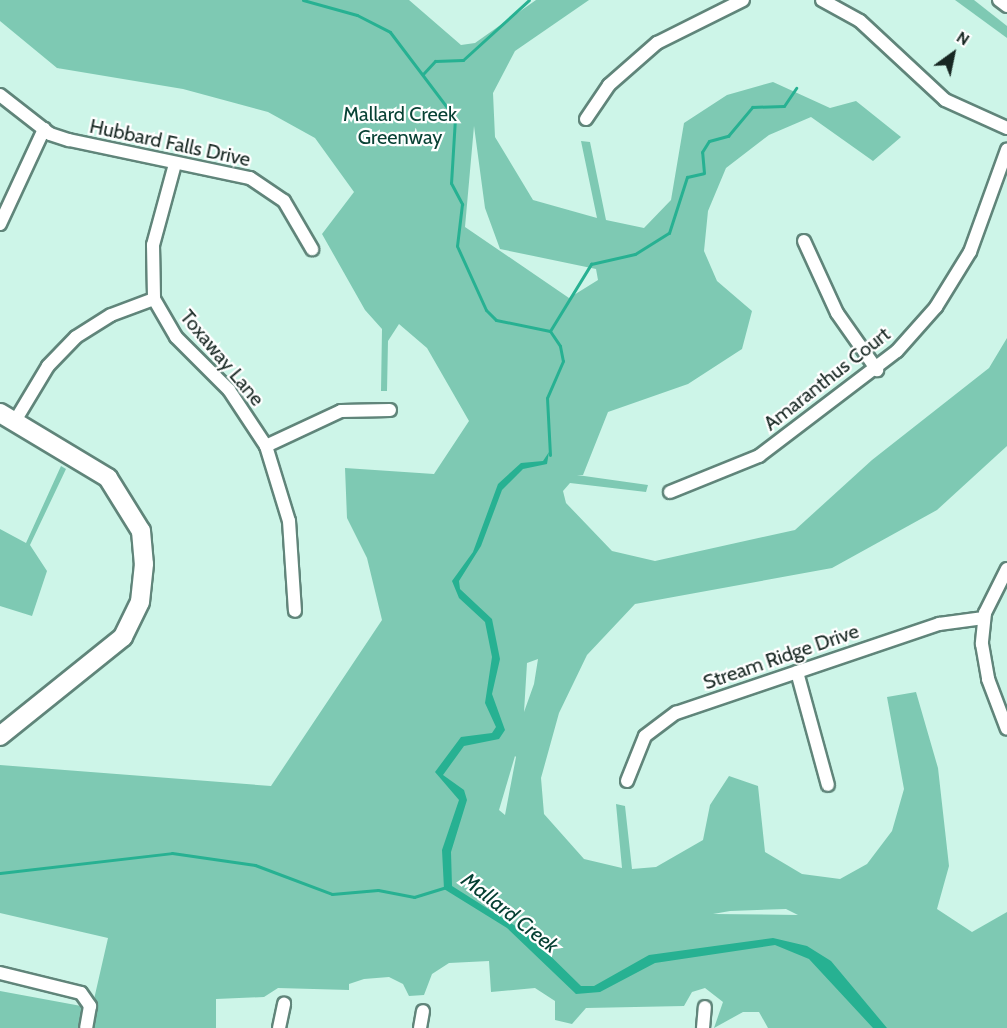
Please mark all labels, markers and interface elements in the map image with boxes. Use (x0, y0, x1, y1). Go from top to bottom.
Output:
north arrow (923, 24, 983, 84)
text: N (953, 27, 973, 50)
park label: Mallard Creek Greenway (343, 103, 457, 150)
street label: Hubbard Falls Drive (87, 114, 253, 172)
street label: Toxaway Lane (175, 305, 269, 411)
street label: Amaranthus Court (759, 322, 895, 436)
street label: Stream Ridge Drive (700, 619, 862, 695)
water label: Mallard Creek (457, 867, 563, 959)

